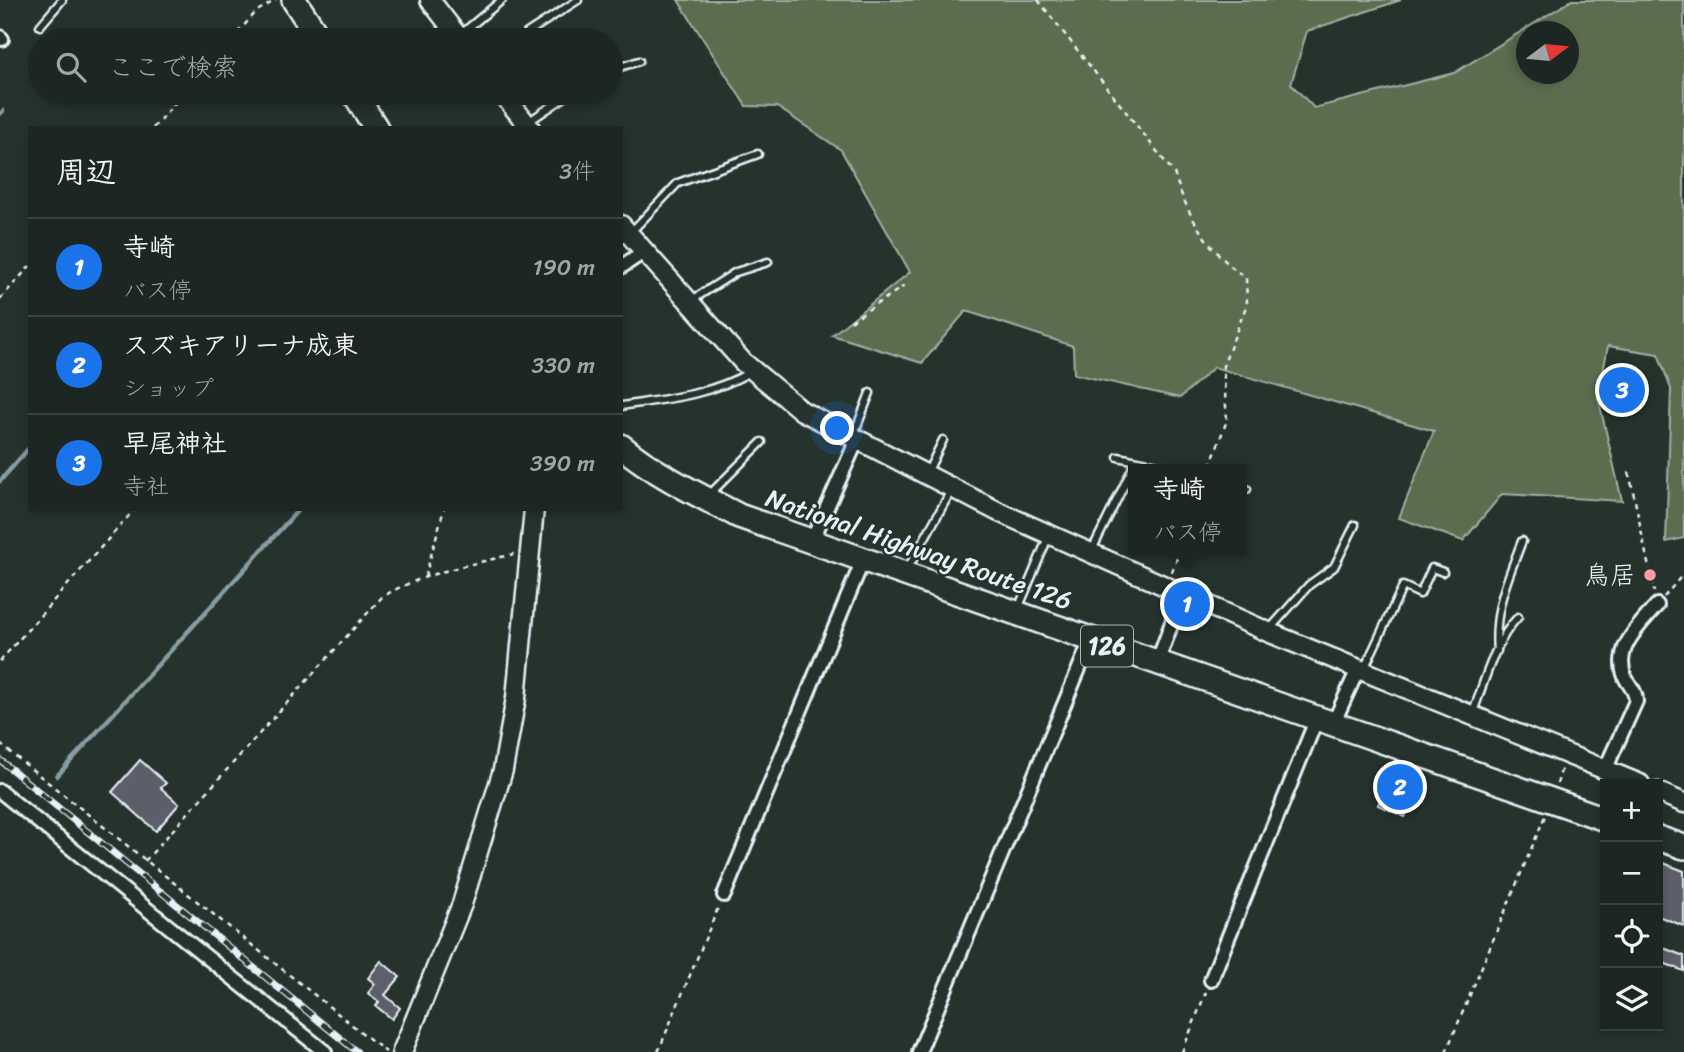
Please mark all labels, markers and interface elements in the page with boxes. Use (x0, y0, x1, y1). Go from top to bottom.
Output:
north arrow (1516, 21, 1579, 84)
search box (28, 28, 623, 105)
text: ここで検索 (108, 44, 238, 90)
icon: search (52, 48, 90, 86)
text: 周辺 (56, 145, 116, 199)
text: 3件 (559, 151, 595, 192)
text: 寺崎 (123, 224, 175, 270)
text: 1 (74, 247, 84, 288)
text: 190 m (533, 247, 595, 288)
text: バス停 (123, 270, 192, 311)
text: スズキアリーナ成東 (123, 322, 358, 368)
text: 2 (72, 345, 86, 386)
text: 330 m (532, 345, 595, 386)
pin: 3 (1599, 364, 1645, 416)
text: ショップ (123, 368, 214, 409)
your location (820, 411, 854, 445)
text: 早尾神社 (123, 420, 227, 466)
text: 3 (73, 443, 85, 484)
text: 390 m (530, 443, 595, 484)
popup (1128, 464, 1247, 555)
text: 寺社 (123, 466, 169, 507)
text: 寺崎 (1153, 466, 1205, 512)
street label: National Highway Route 126 (759, 475, 1079, 623)
text: バス停 (1153, 512, 1222, 553)
place label: 鳥居 (1584, 552, 1636, 598)
marker: 鳥居 (1642, 567, 1658, 583)
pin: 1 (1164, 578, 1210, 630)
road number: 126 (1081, 626, 1133, 666)
pin: 2 (1377, 761, 1423, 813)
map controls (1600, 779, 1663, 1031)
button: + (1600, 779, 1663, 842)
button: − (1600, 842, 1663, 905)
button: locate (1600, 905, 1663, 968)
button: layers (1600, 968, 1663, 1031)

